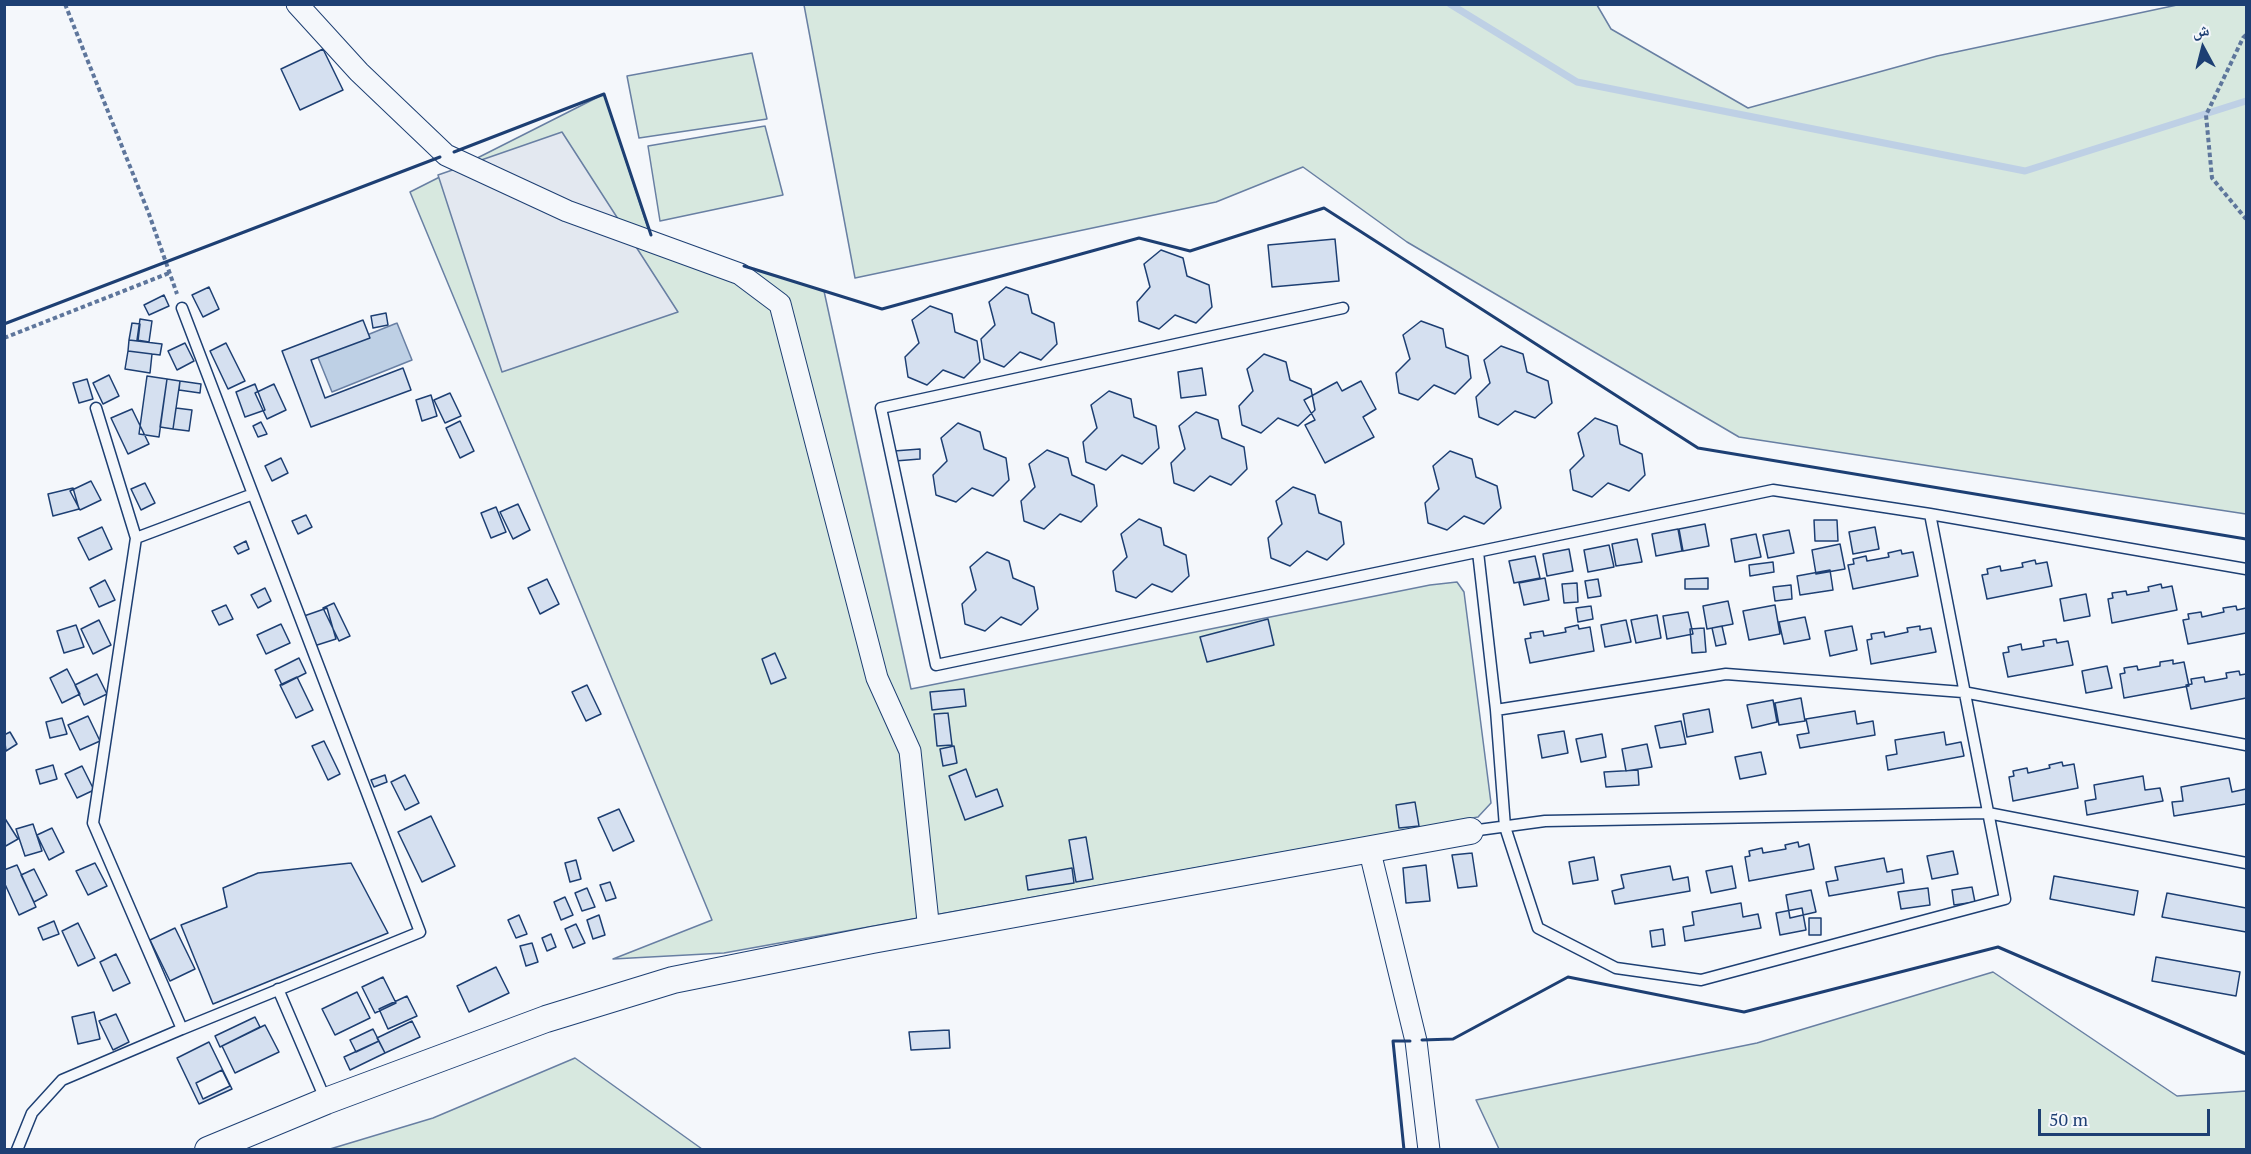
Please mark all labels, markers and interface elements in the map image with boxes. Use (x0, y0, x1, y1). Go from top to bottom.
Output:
north arrow (2173, 18, 2233, 78)
text: ش (2191, 18, 2211, 42)
scale bar (2041, 1097, 2214, 1135)
text: 50 m (2049, 1107, 2088, 1131)

